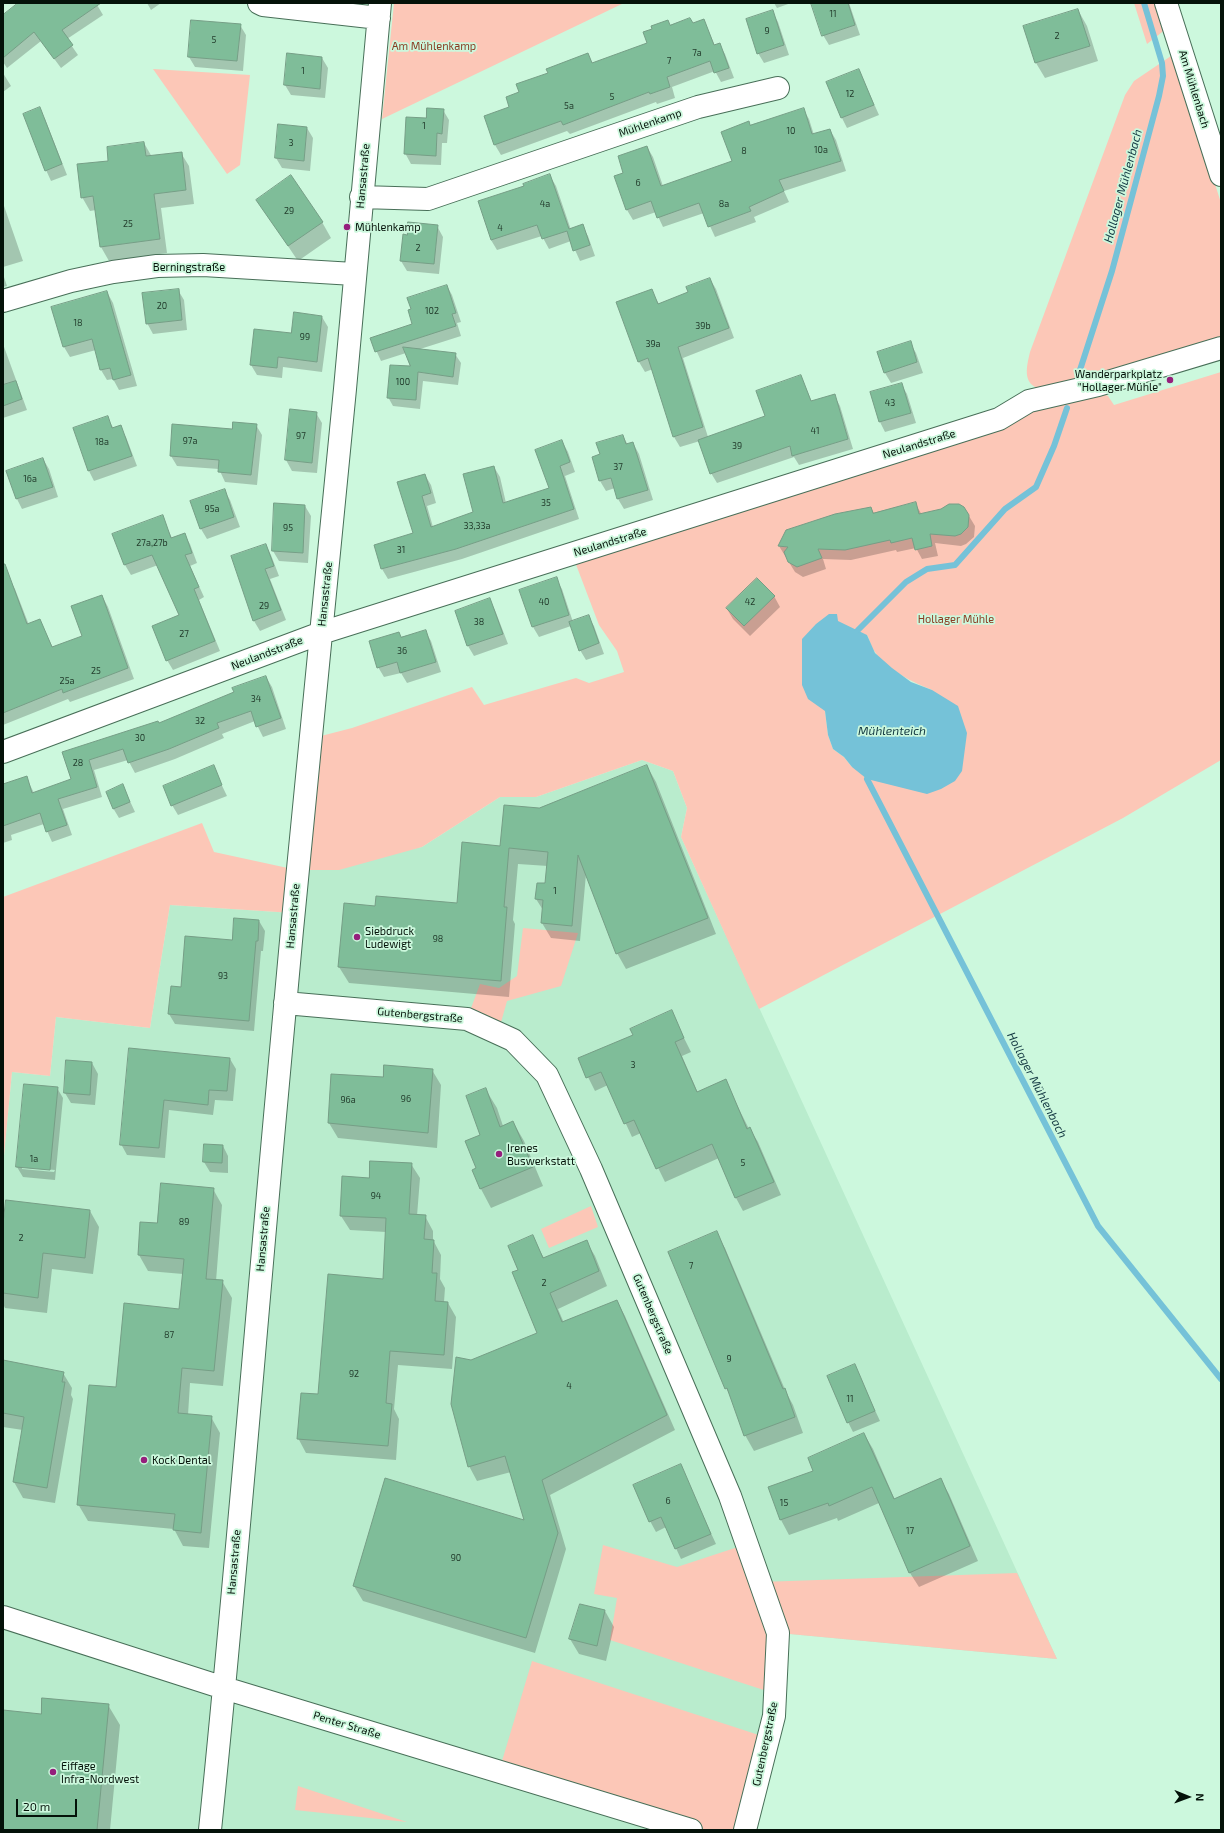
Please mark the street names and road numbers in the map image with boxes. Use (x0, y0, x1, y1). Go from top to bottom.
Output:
street label: Am Mühlenbach (1176, 48, 1212, 130)
street label: Mühlenkamp (617, 106, 683, 140)
street label: Hansastraße (354, 143, 372, 209)
street label: Berningstraße (153, 260, 225, 274)
street label: Neulandstraße (881, 427, 957, 461)
street label: Neulandstraße (572, 525, 648, 559)
street label: Hansastraße (315, 561, 335, 627)
street label: Neulandstraße (229, 633, 305, 673)
street label: Hansastraße (284, 883, 302, 949)
street label: Gutenbergstraße (377, 1005, 463, 1025)
street label: Hansastraße (254, 1206, 272, 1272)
street label: Gutenbergstraße (630, 1272, 676, 1356)
street label: Hansastraße (225, 1529, 243, 1595)
street label: Gutenbergstraße (750, 1701, 780, 1787)
street label: Penter Straße (312, 1708, 382, 1742)

